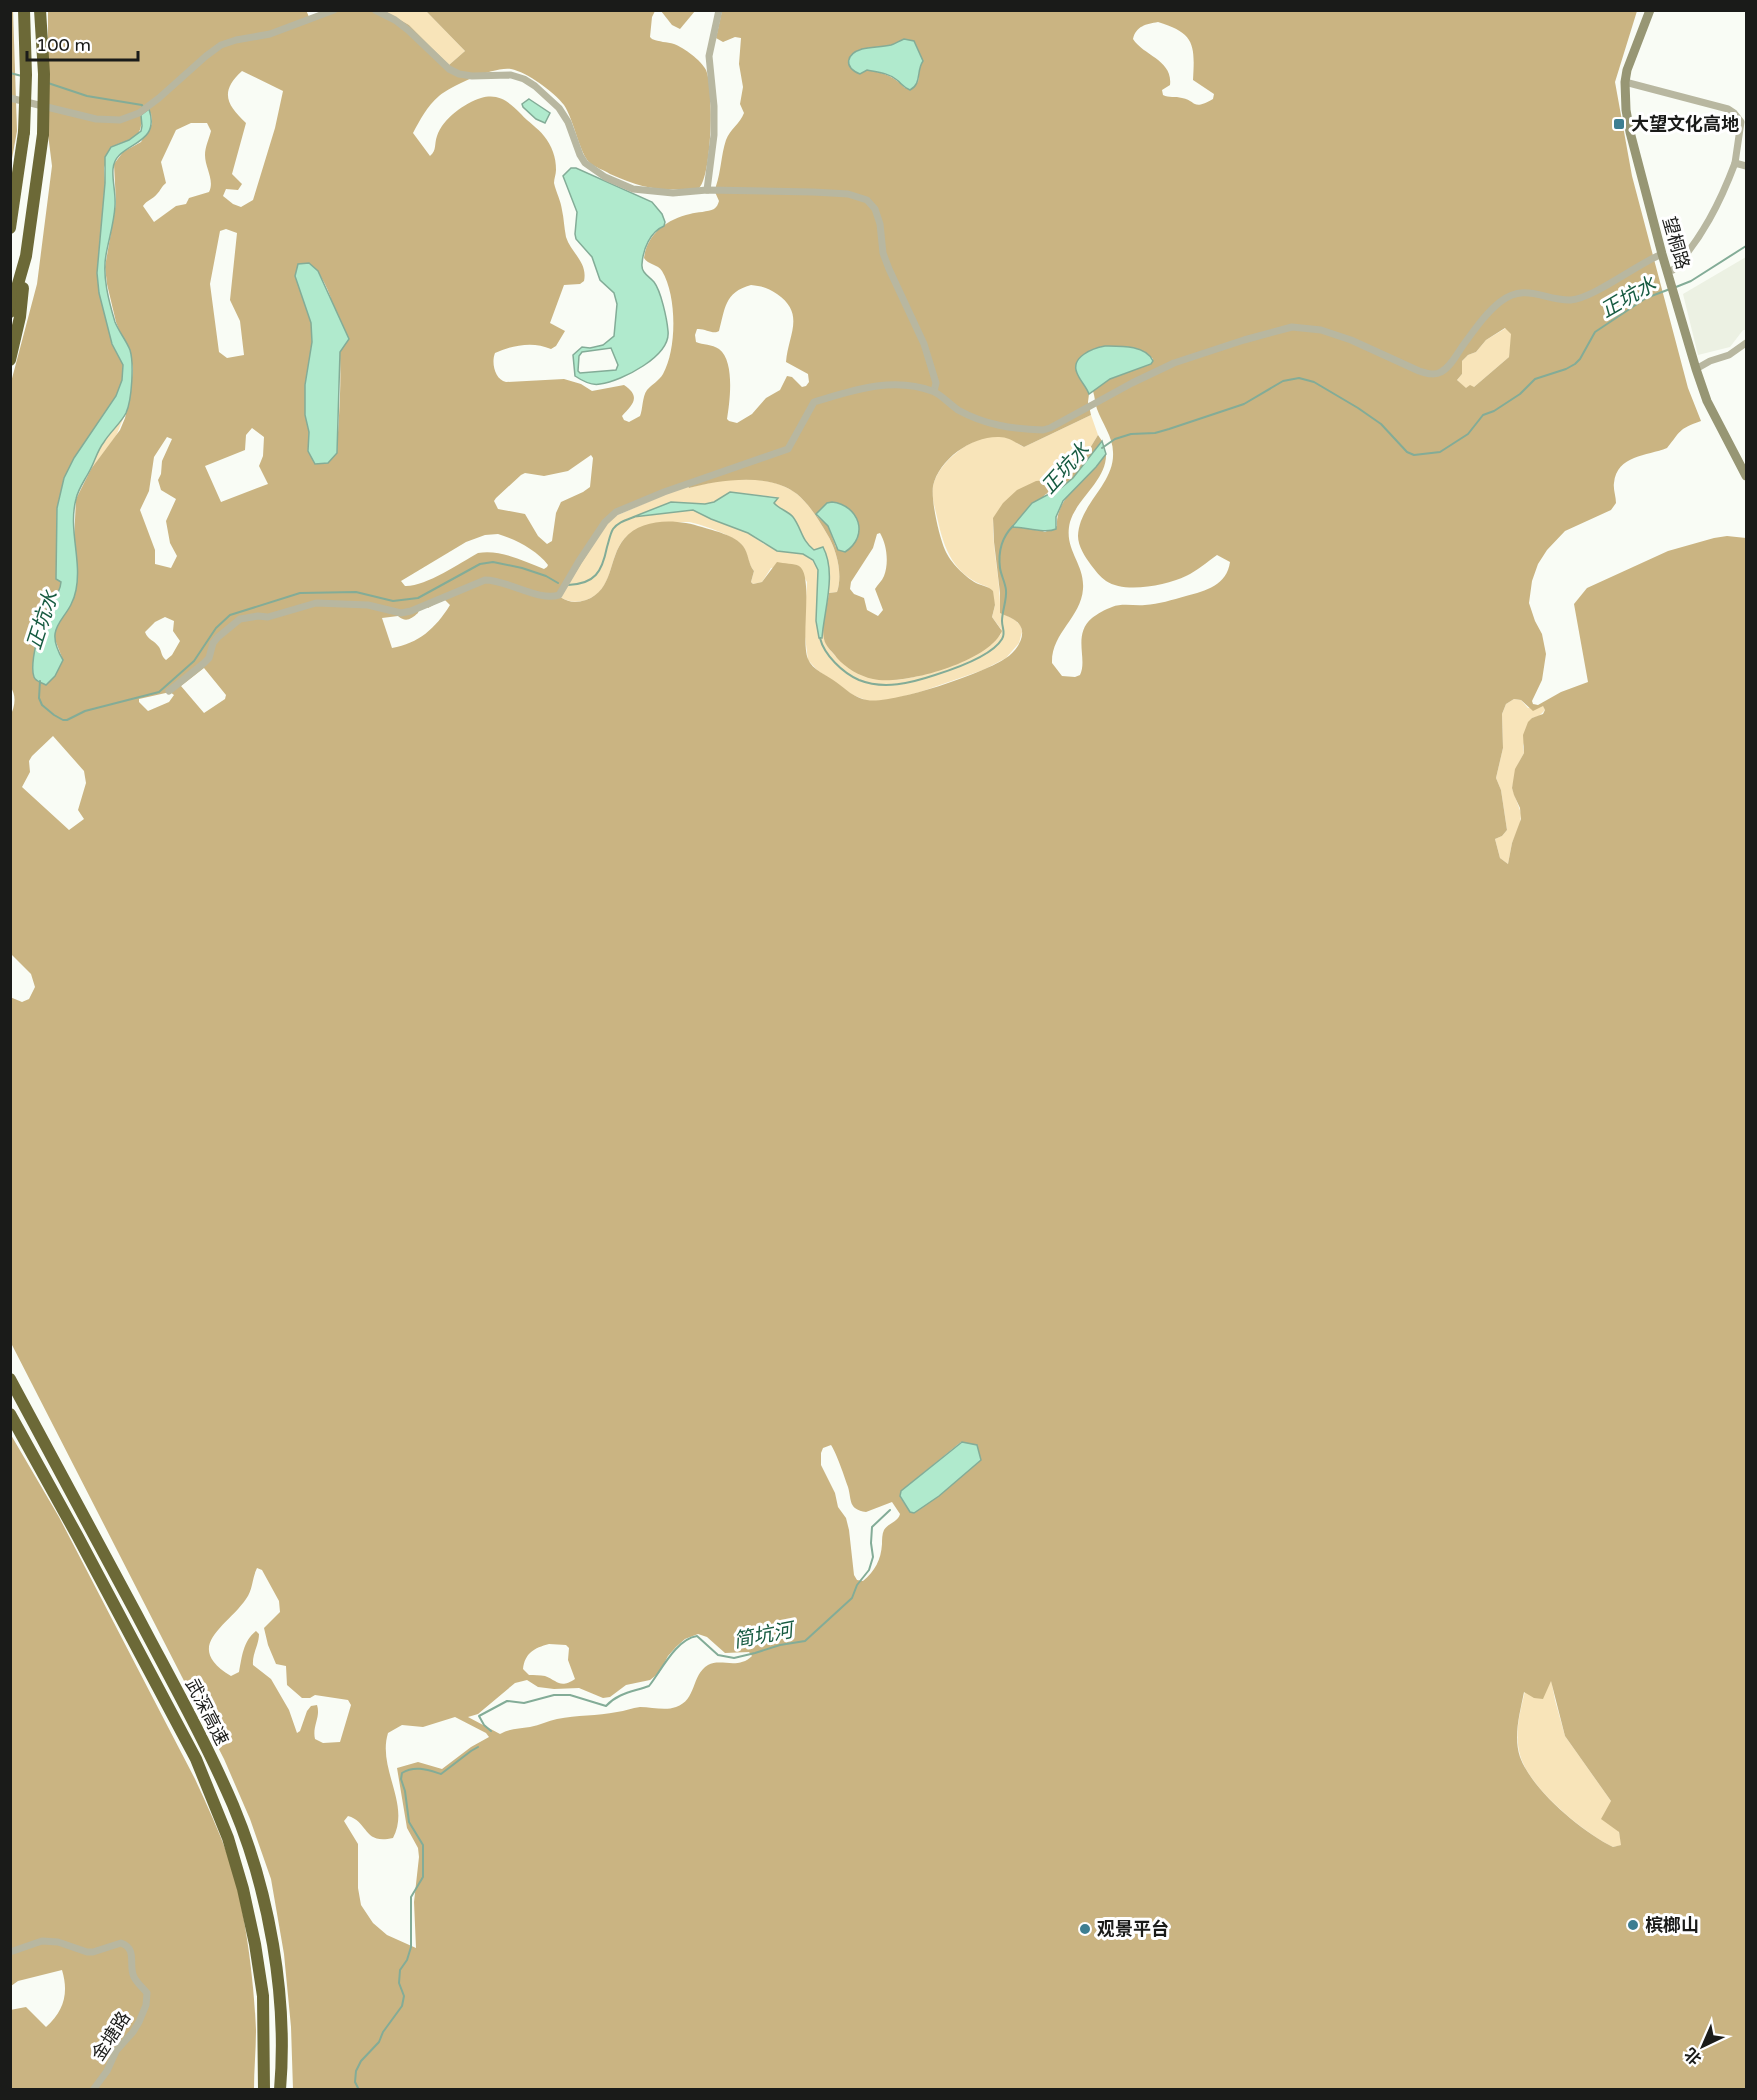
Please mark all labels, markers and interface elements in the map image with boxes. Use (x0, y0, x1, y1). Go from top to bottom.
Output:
scale bar (27, 24, 138, 62)
text: 100 m (36, 34, 91, 56)
place label: 大望文化高地 (1631, 113, 1739, 135)
marker: 大望文化高地 (1612, 117, 1626, 131)
street label: 望桐路 (1658, 214, 1694, 272)
water label: 正坑水 (1597, 272, 1661, 323)
water label: 正坑水 (1037, 438, 1095, 499)
water label: 正坑水 (22, 587, 64, 653)
water label: 简坑河 (731, 1618, 799, 1653)
street label: 武深高速 (181, 1675, 233, 1749)
place label: 槟榔山 (1645, 1914, 1699, 1936)
place label: 观景平台 (1097, 1918, 1169, 1940)
marker: 槟榔山 (1626, 1918, 1640, 1932)
marker: 观景平台 (1078, 1922, 1092, 1936)
street label: 金塘路 (87, 2007, 135, 2065)
north arrow (1673, 2016, 1733, 2076)
text: 北 (1681, 2043, 1706, 2069)

